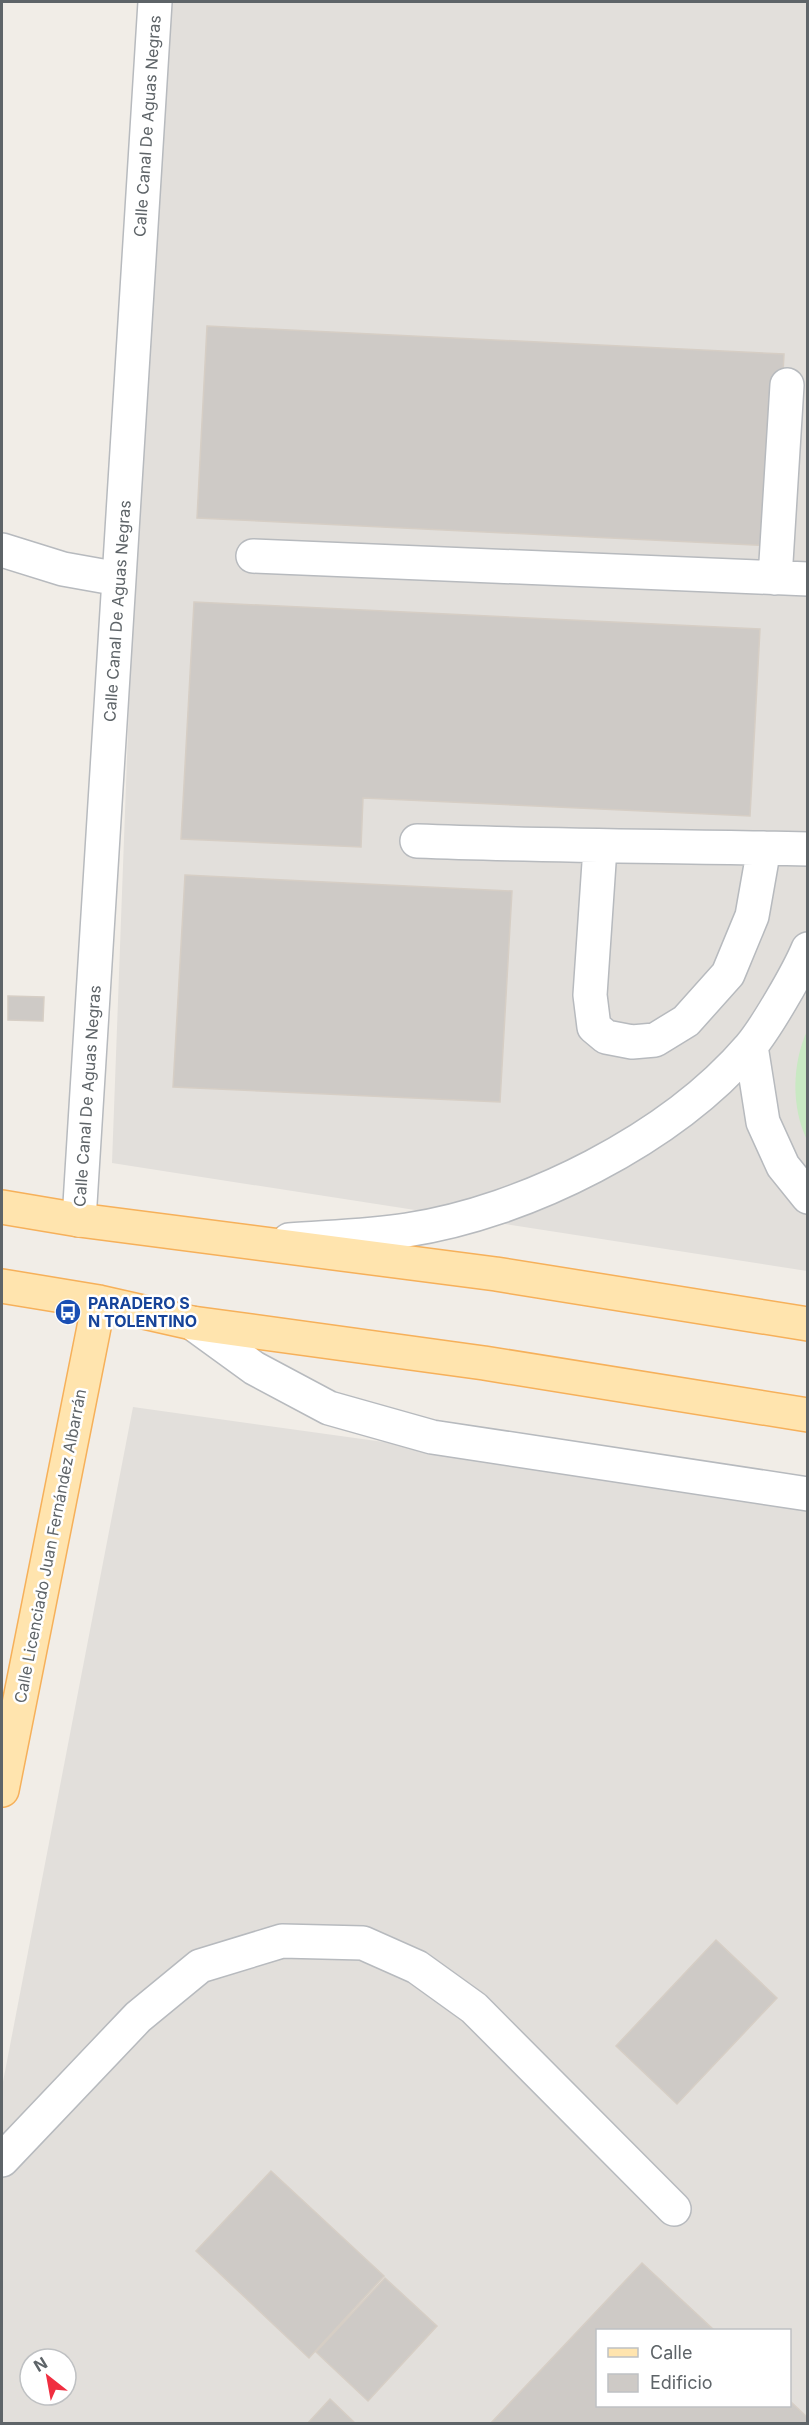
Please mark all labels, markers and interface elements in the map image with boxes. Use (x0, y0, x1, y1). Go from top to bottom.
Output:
street label: Calle Canal De Aguas Negras (129, 15, 165, 237)
street label: Calle Canal De Aguas Negras (99, 500, 135, 722)
street label: Calle Canal De Aguas Negras (69, 985, 105, 1207)
place label: PARADERO S N TOLENTINO (88, 1293, 197, 1331)
bus stop icon: PARADERO S N TOLENTINO (53, 1297, 83, 1327)
street label: Calle Licenciado Juan Fernández Albarrán (10, 1387, 90, 1705)
legend (596, 2329, 791, 2407)
text: Calle (650, 2342, 692, 2363)
north arrow (18, 2347, 78, 2407)
text: N (30, 2352, 51, 2376)
text: Edificio (650, 2372, 713, 2393)

